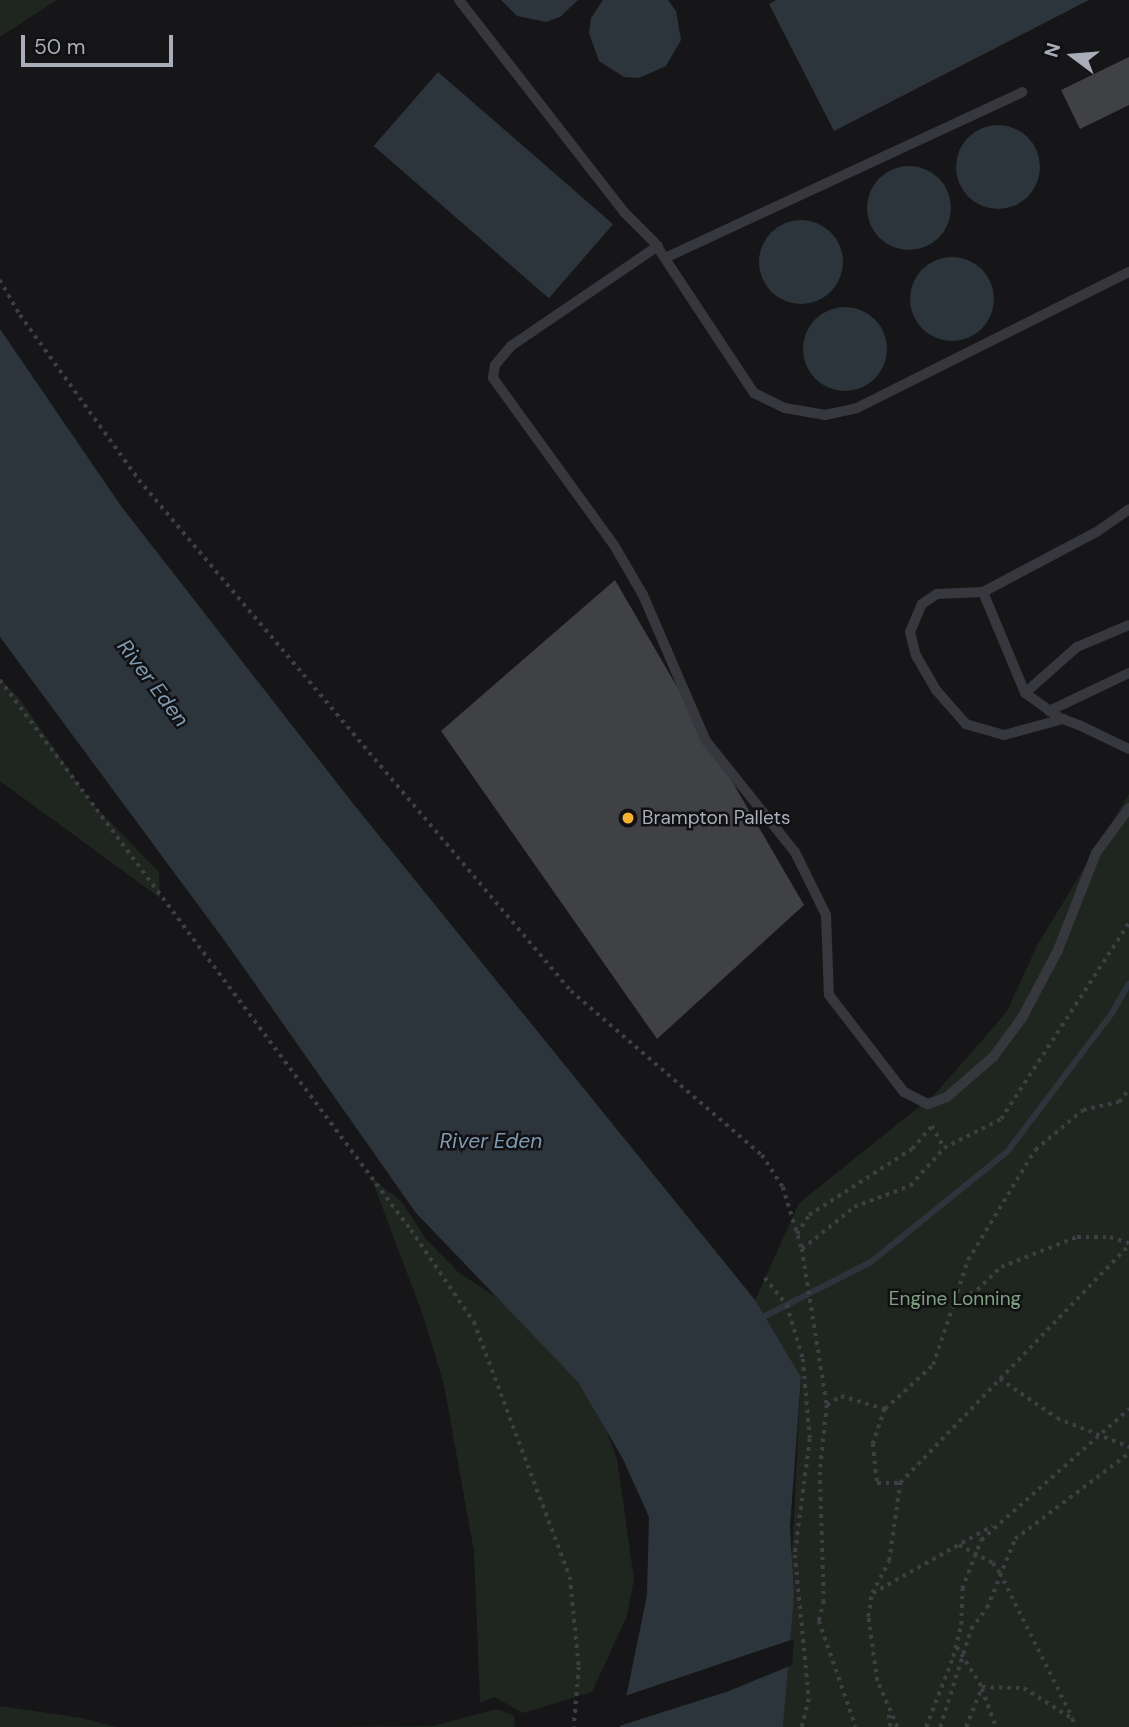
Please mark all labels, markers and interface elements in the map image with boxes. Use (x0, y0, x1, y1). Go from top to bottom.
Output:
scale bar (24, 21, 177, 65)
north arrow (1038, 21, 1108, 91)
text: 50 m (34, 33, 85, 61)
text: N (1038, 40, 1066, 60)
water label: River Eden (112, 634, 194, 732)
place label: Brampton Pallets (642, 807, 791, 829)
marker: Brampton Pallets (620, 810, 636, 826)
water label: River Eden (440, 1128, 542, 1154)
park label: Engine Lonning (889, 1288, 1021, 1310)

